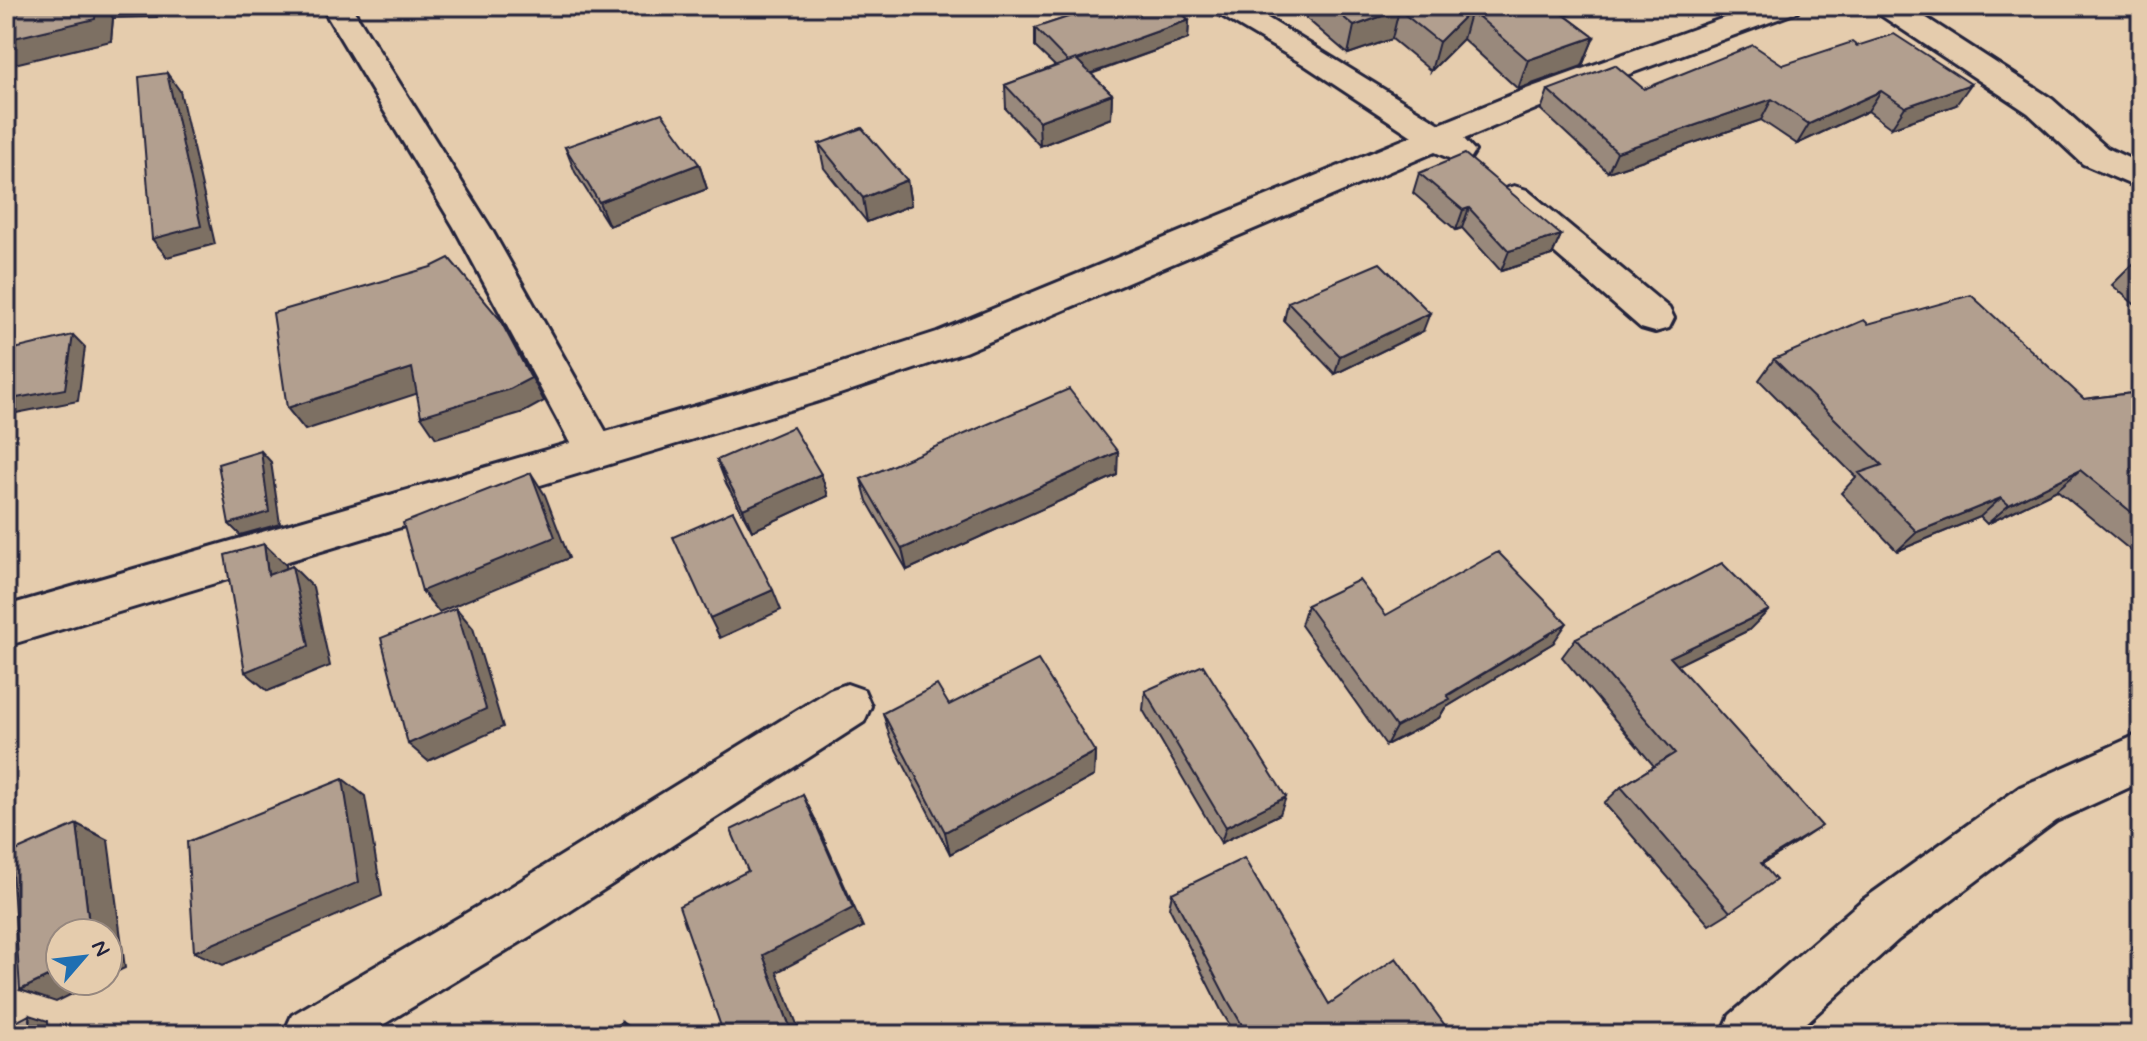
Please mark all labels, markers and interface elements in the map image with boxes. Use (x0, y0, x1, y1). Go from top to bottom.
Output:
north arrow (44, 917, 124, 997)
text: N (84, 936, 116, 962)

